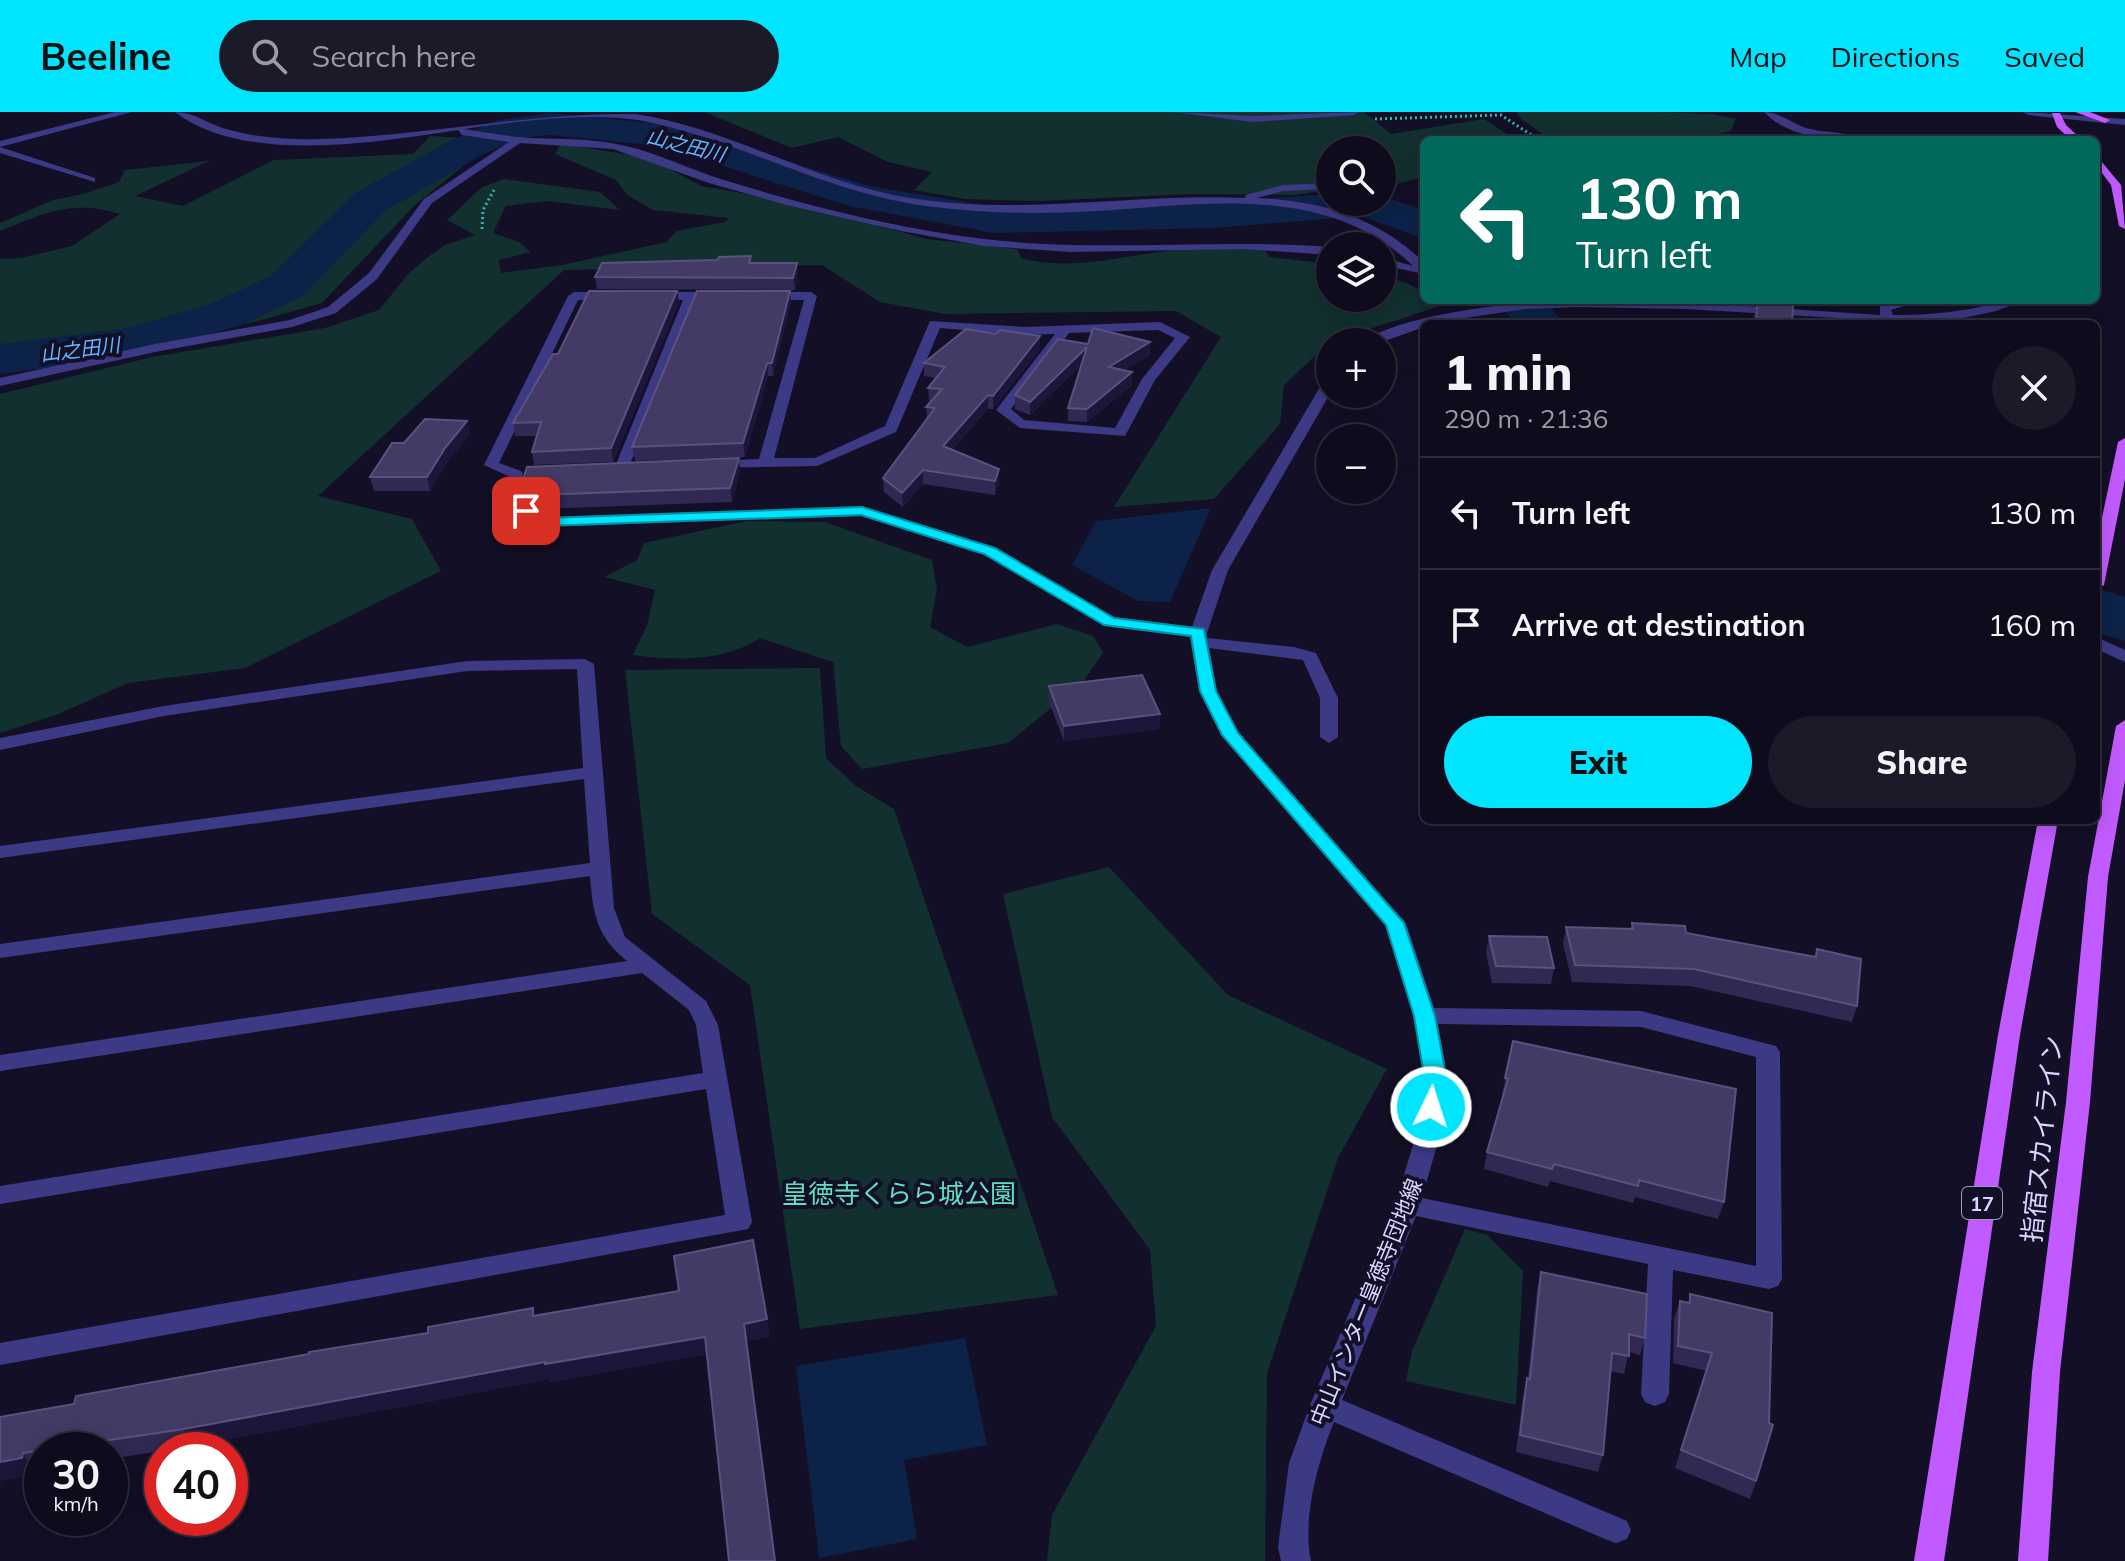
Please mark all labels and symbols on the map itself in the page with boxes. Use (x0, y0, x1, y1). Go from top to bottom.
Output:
water label: 山之田川 (644, 123, 730, 167)
water label: 山之田川 (39, 331, 123, 366)
pin (492, 477, 560, 545)
street label: 指宿スカイライン (2015, 1034, 2069, 1244)
position arrow (1389, 1065, 1473, 1149)
street label: 中山インター皇徳寺団地線 (1304, 1174, 1428, 1430)
park label: 皇徳寺くらら城公園 (782, 1177, 1016, 1210)
road number: 17 (1962, 1187, 2002, 1219)
speed limit sign: 40 (144, 1432, 248, 1536)

